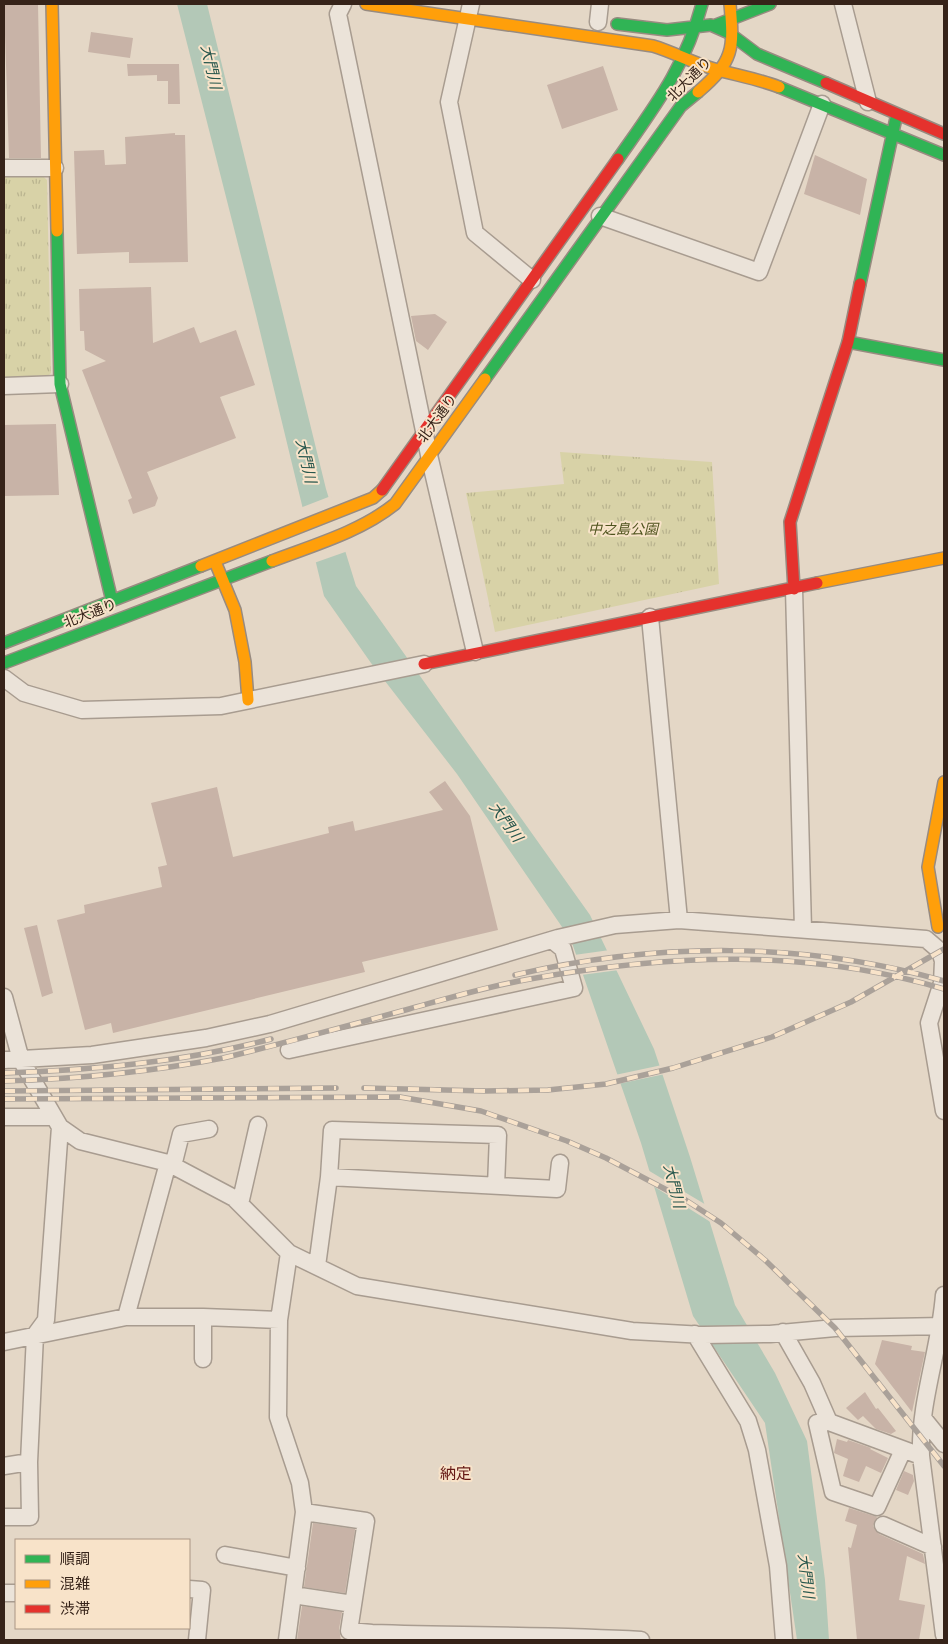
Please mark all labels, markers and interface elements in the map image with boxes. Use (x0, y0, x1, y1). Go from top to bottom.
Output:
water label: 大門川 (197, 43, 226, 93)
street label: 北大通り (663, 53, 715, 105)
street label: 北大通り (413, 390, 461, 446)
water label: 大門川 (292, 437, 321, 487)
park label: 中之島公園 (588, 520, 660, 538)
street label: 北大通り (61, 595, 119, 631)
water label: 大門川 (485, 798, 528, 847)
water label: 大門川 (660, 1162, 690, 1212)
district label: 納定 (440, 1463, 472, 1483)
legend (15, 1539, 190, 1629)
text: 順調 (60, 1549, 90, 1568)
water label: 大門川 (794, 1552, 819, 1601)
text: 混雑 (60, 1574, 90, 1593)
text: 渋滞 (60, 1599, 90, 1618)

